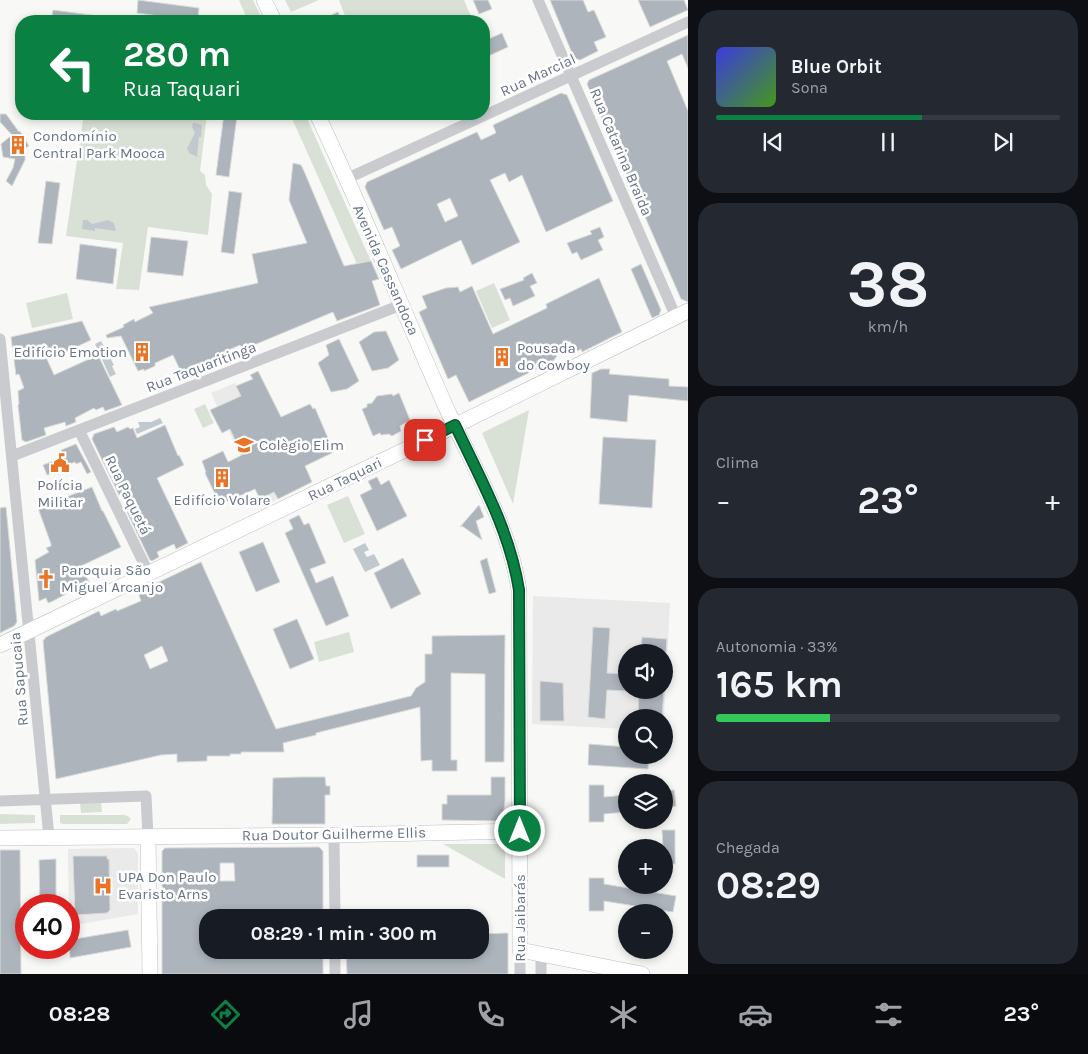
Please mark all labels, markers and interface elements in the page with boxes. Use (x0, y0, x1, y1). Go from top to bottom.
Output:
text: 280 m (123, 34, 231, 75)
icon: left (40, 35, 105, 100)
street label: Rua Marcial (497, 50, 579, 100)
text: Blue Orbit (791, 56, 882, 78)
text: Rua Taquari (123, 76, 241, 102)
text: Sona (791, 78, 828, 97)
street label: Rua Catarina Braida (586, 86, 656, 218)
place label: Condomínio Central Park Mooca (33, 127, 165, 162)
icon: previous (759, 128, 787, 156)
icon: pause (874, 128, 902, 156)
icon: next (989, 128, 1017, 156)
building icon: Condomínio Central Park Mooca (7, 134, 29, 156)
street label: Avenida Cassandoca (349, 202, 423, 338)
text: 38 (847, 246, 929, 322)
text: km/h (868, 317, 908, 336)
street label: Rua Taquaritinga (143, 338, 259, 396)
place label: Pousada do Cowboy (517, 339, 590, 374)
building icon: Edifício Emotion (131, 341, 153, 363)
place label: Edifício Emotion (14, 343, 127, 361)
building icon: Pousada do Cowboy (491, 346, 513, 368)
pin (404, 419, 446, 461)
icon: arrive (411, 426, 439, 454)
school or university icon: Colègio Elim (233, 434, 255, 456)
place label: Colègio Elim (259, 436, 344, 454)
public building icon: Polícia Militar (49, 452, 71, 474)
street label: Rua Paquetá (101, 452, 155, 538)
street label: Rua Taquari (305, 453, 385, 505)
text: Clima (716, 453, 759, 472)
building icon: Edifício Volare (211, 467, 233, 489)
place label: Polícia Militar (37, 476, 83, 511)
text: 23° (857, 478, 919, 523)
text: − (716, 484, 731, 517)
text: + (1045, 484, 1060, 517)
place label: Edifício Volare (173, 491, 271, 509)
place label: Paroquia São Miguel Arcanjo (61, 561, 163, 596)
church icon: Paroquia São Miguel Arcanjo (35, 568, 57, 590)
street label: Rua Sapucaia (6, 631, 32, 727)
text: Autonomia · 33% (716, 637, 838, 656)
map controls (618, 644, 673, 959)
button: sound (618, 644, 673, 699)
text: 165 km (716, 662, 843, 707)
button: search (618, 709, 673, 764)
button: layers (618, 774, 673, 829)
position arrow (493, 804, 545, 856)
street label: Rua Doutor Guilherme Ellis (242, 823, 426, 845)
text: Chegada (716, 838, 780, 857)
button: + (618, 839, 673, 894)
text: 08:29 (716, 863, 821, 908)
place label: UPA Don Paulo Evaristo Arns (118, 868, 216, 903)
street label: Rua Jaibarás (511, 874, 529, 962)
hospital icon: UPA Don Paulo Evaristo Arns (92, 875, 114, 897)
speed limit sign: 40 (15, 894, 80, 959)
button: − (618, 904, 673, 959)
text: 08:29 · 1 min · 300 m (251, 923, 437, 945)
icon: directions (208, 997, 243, 1032)
icon: music (341, 997, 376, 1032)
icon: phone (473, 997, 508, 1032)
icon: climate (606, 997, 641, 1032)
icon: car (738, 997, 773, 1032)
icon: filters (871, 997, 906, 1032)
text: 08:28 (49, 1001, 110, 1027)
text: 23° (1004, 1001, 1039, 1027)

